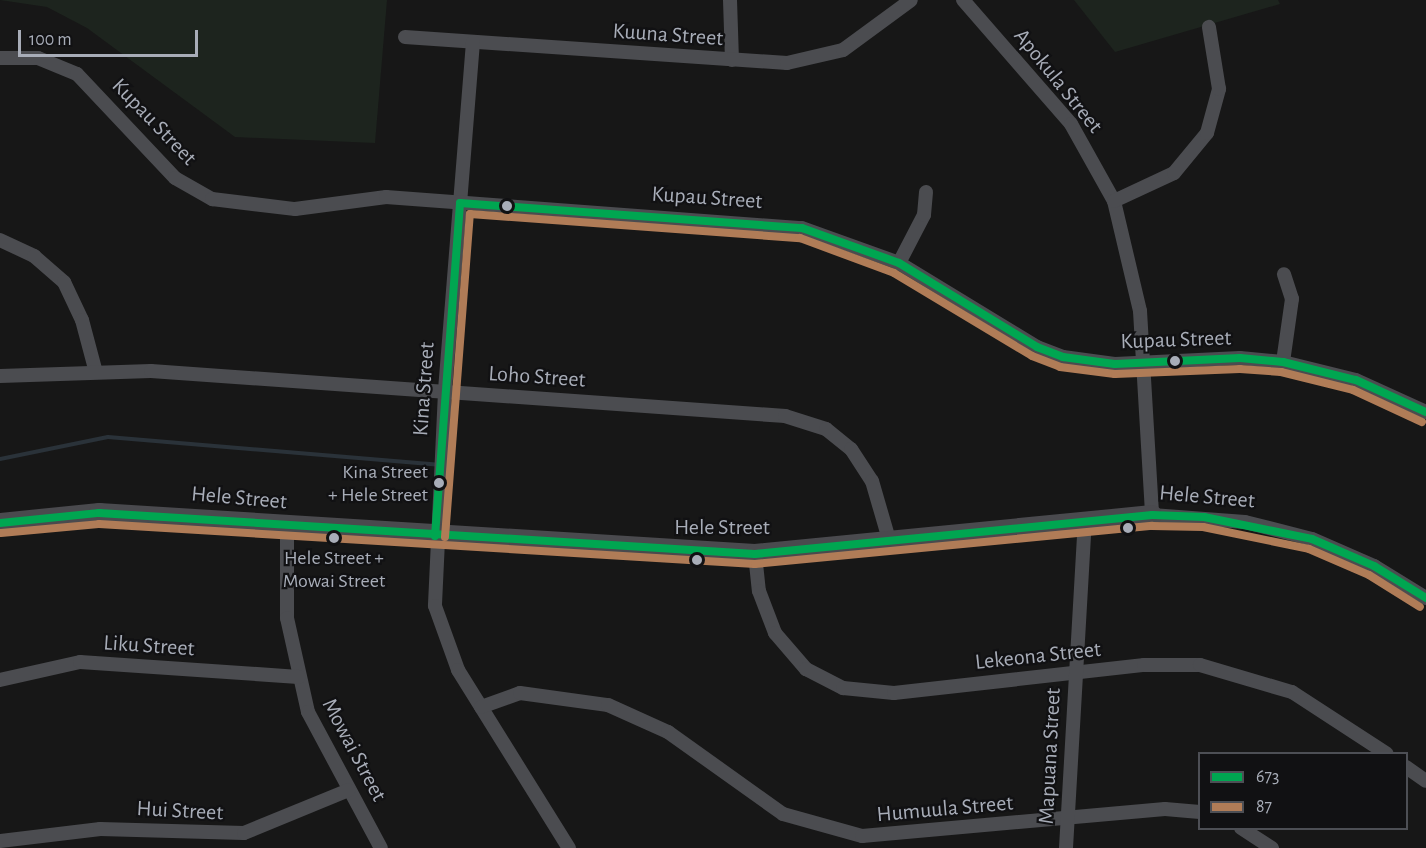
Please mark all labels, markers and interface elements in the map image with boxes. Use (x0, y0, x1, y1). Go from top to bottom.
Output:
scale bar (21, 18, 201, 56)
street label: Kuuna Street (612, 18, 724, 52)
street label: Apokula Street (1008, 24, 1108, 138)
text: 100 m (29, 31, 72, 49)
street label: Kupau Street (106, 73, 202, 171)
street label: Kupau Street (651, 181, 763, 215)
unlabelled marker (501, 200, 513, 212)
street label: Kupau Street (1120, 325, 1232, 355)
street label: Kina Street (408, 341, 440, 437)
unlabelled marker (1169, 355, 1181, 367)
street label: Loho Street (488, 360, 586, 394)
place label: Kina Street + Hele Street (328, 460, 428, 507)
marker: Kina Street + Hele Street (433, 477, 445, 489)
street label: Hele Street (1158, 480, 1256, 514)
street label: Hele Street (190, 481, 288, 515)
street label: Hele Street (674, 515, 770, 541)
unlabelled marker (1122, 522, 1134, 534)
marker: Hele Street + Mowai Street (328, 532, 340, 544)
place label: Hele Street + Mowai Street (283, 547, 385, 594)
unlabelled marker (691, 554, 703, 566)
street label: Liku Street (103, 630, 195, 662)
street label: Lekeona Street (974, 636, 1102, 676)
street label: Mapuana Street (1033, 687, 1067, 825)
street label: Mowai Street (316, 694, 392, 806)
legend (1198, 752, 1408, 830)
text: 673 (1256, 768, 1279, 786)
street label: Humuula Street (876, 790, 1014, 828)
street label: Hui Street (136, 796, 224, 826)
text: 87 (1256, 798, 1272, 816)

